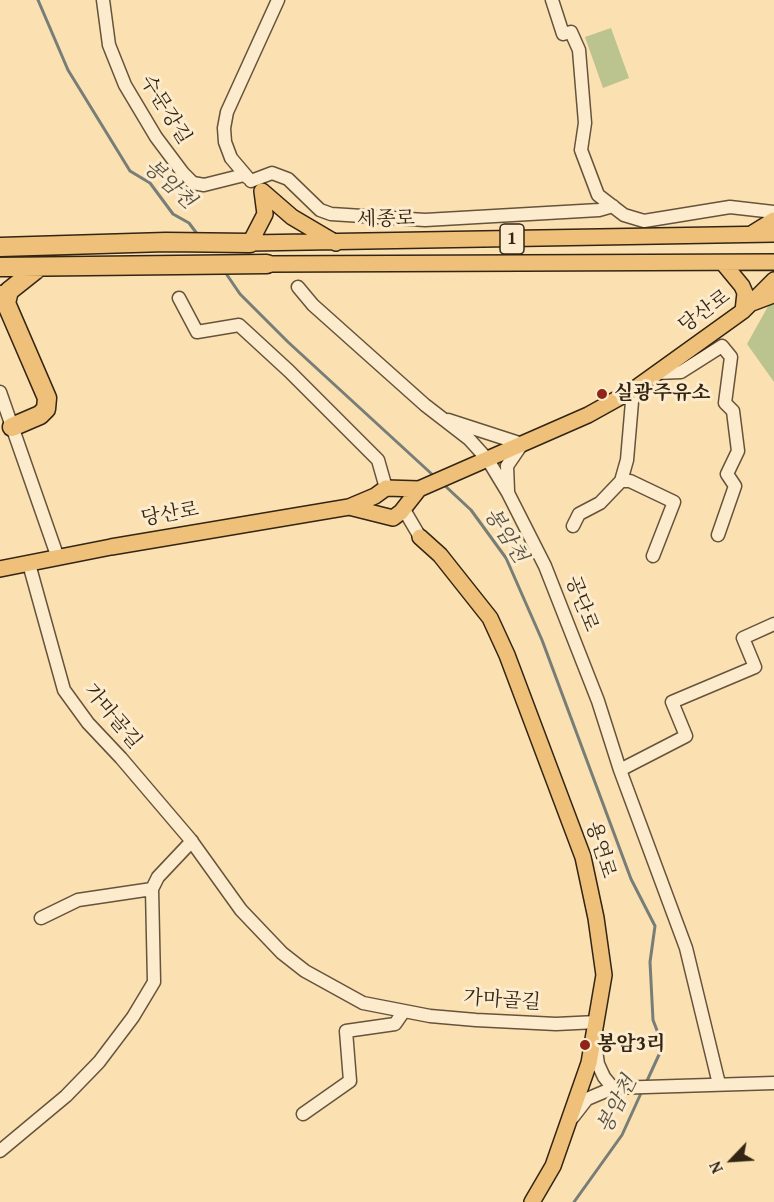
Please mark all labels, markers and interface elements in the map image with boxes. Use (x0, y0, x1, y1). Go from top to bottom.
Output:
street label: 수문강길 (134, 71, 196, 149)
water label: 봉암천 (138, 155, 200, 215)
street label: 세종로 (357, 207, 415, 233)
road number: 1 (500, 224, 524, 254)
street label: 당산로 (675, 285, 735, 339)
place label: 실광주유소 (614, 382, 711, 406)
marker: 실광주유소 (595, 387, 609, 401)
street label: 당산로 (139, 498, 201, 532)
water label: 봉암천 (478, 504, 532, 568)
street label: 공단로 (559, 573, 603, 635)
street label: 가마골길 (78, 680, 146, 754)
street label: 용연로 (580, 819, 620, 881)
street label: 가마골길 (463, 986, 541, 1016)
place label: 봉암3리 (597, 1033, 665, 1057)
marker: 봉암3리 (578, 1038, 592, 1052)
water label: 봉암천 (593, 1072, 643, 1138)
north arrow (702, 1130, 762, 1190)
text: N (703, 1158, 729, 1178)

